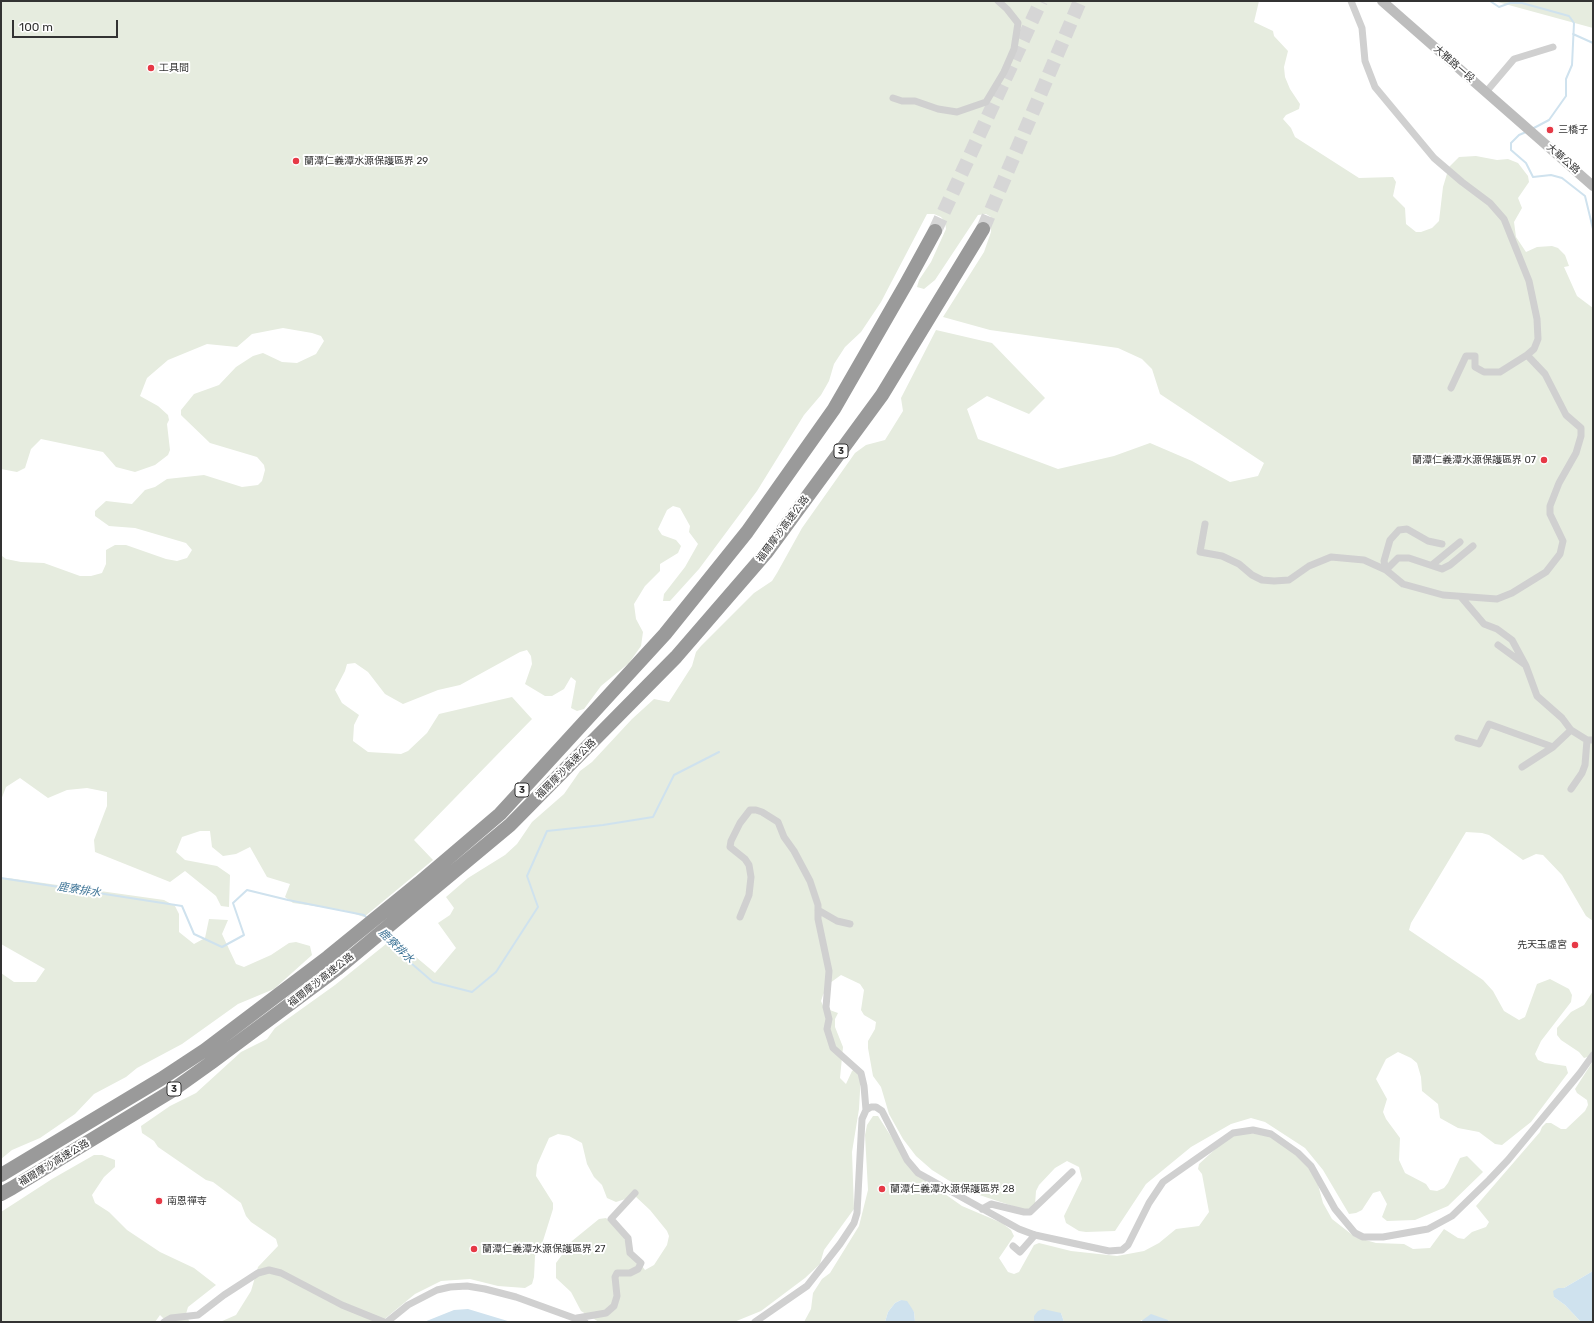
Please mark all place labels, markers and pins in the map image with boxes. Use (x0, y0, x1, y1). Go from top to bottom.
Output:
place label: 工具間 (159, 62, 189, 74)
marker: 工具間 (146, 63, 156, 73)
place label: 三橋子 (1558, 124, 1588, 136)
marker: 三橋子 (1545, 125, 1555, 135)
place label: 蘭潭仁義潭水源保護區界 29 (304, 155, 428, 167)
marker: 蘭潭仁義潭水源保護區界 29 (291, 156, 301, 166)
place label: 蘭潭仁義潭水源保護區界 07 (1412, 454, 1536, 466)
marker: 蘭潭仁義潭水源保護區界 07 (1539, 455, 1549, 465)
place label: 先天玉虛宮 (1517, 939, 1567, 951)
marker: 先天玉虛宮 (1570, 940, 1580, 950)
place label: 蘭潭仁義潭水源保護區界 28 (890, 1183, 1015, 1195)
marker: 蘭潭仁義潭水源保護區界 28 (877, 1184, 887, 1194)
place label: 南恩禪寺 (167, 1195, 207, 1207)
marker: 南恩禪寺 (154, 1196, 164, 1206)
place label: 蘭潭仁義潭水源保護區界 27 (482, 1243, 605, 1255)
marker: 蘭潭仁義潭水源保護區界 27 (469, 1244, 479, 1254)

